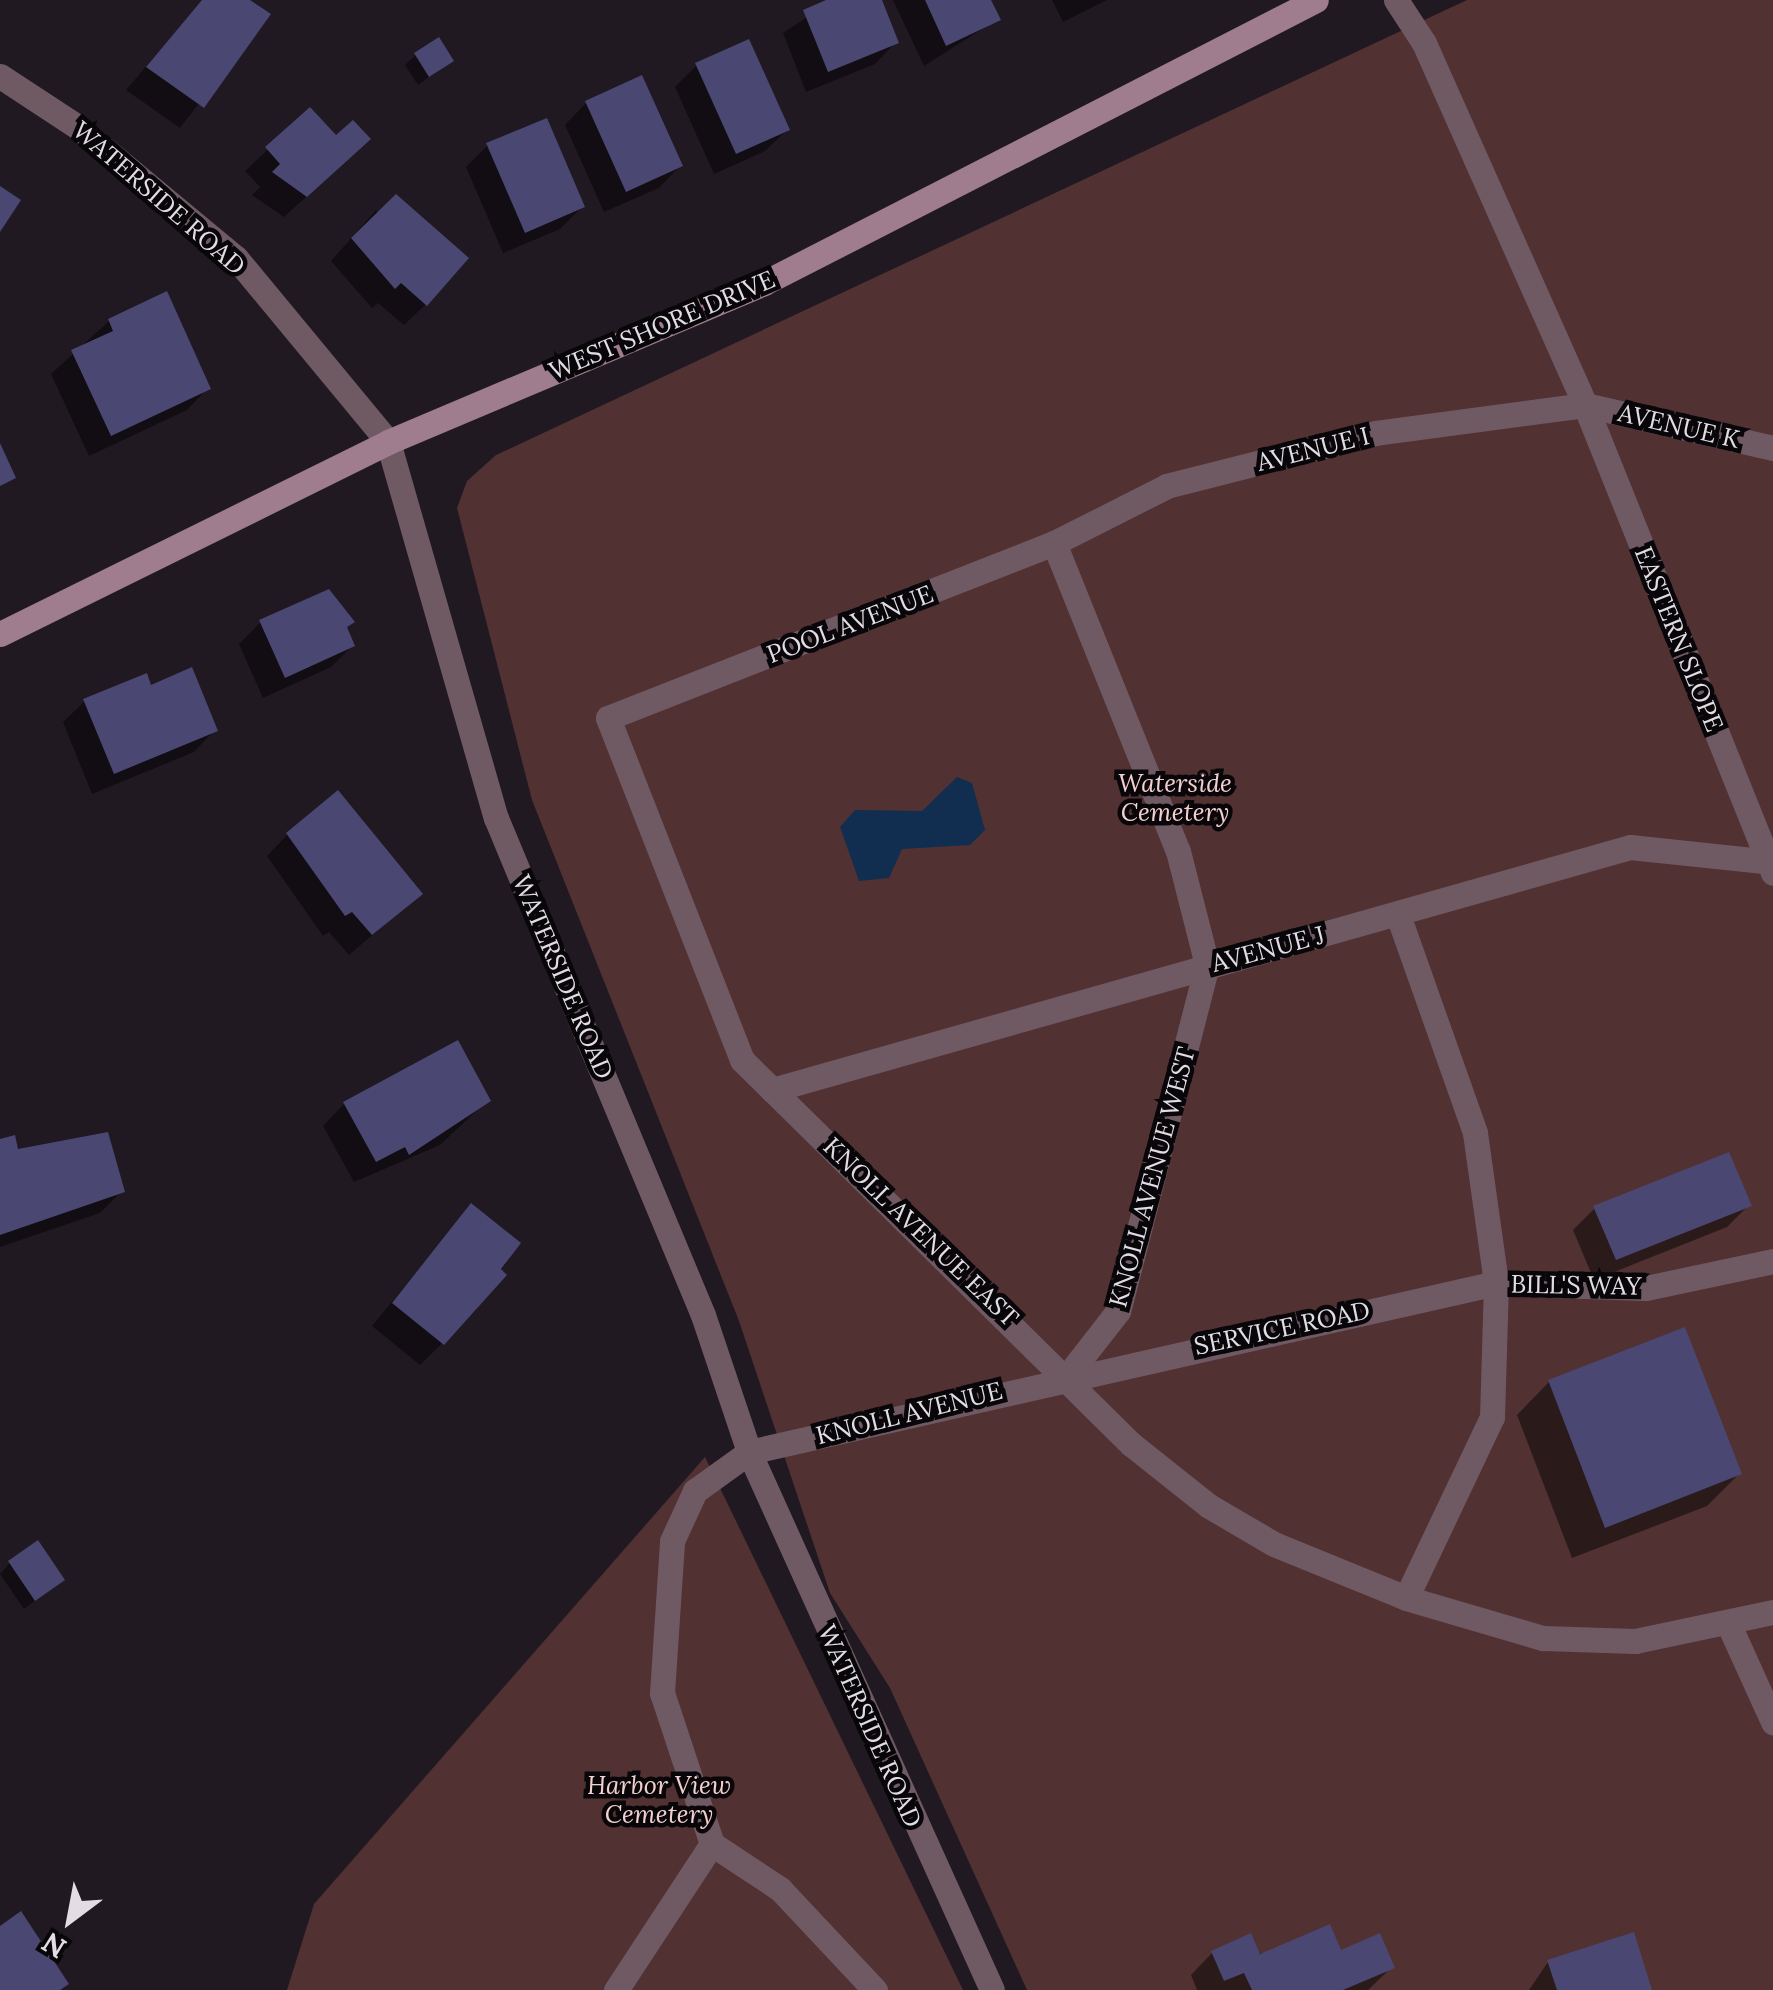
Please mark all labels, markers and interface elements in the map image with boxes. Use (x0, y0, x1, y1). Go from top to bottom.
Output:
street label: WATERSIDE ROAD (67, 115, 251, 281)
street label: WEST SHORE DRIVE (545, 264, 779, 386)
street label: AVENUE K (1615, 397, 1743, 455)
street label: AVENUE I (1254, 421, 1372, 477)
street label: EASTERN SLOPE (1628, 542, 1730, 736)
street label: POOL AVENUE (763, 579, 937, 669)
park label: Waterside Cemetery (1118, 769, 1232, 828)
street label: WATERSIDE ROAD (506, 871, 620, 1083)
street label: AVENUE J (1208, 920, 1328, 978)
street label: KNOLL AVENUE WEST (1103, 1044, 1201, 1310)
street label: KNOLL AVENUE EAST (817, 1131, 1025, 1333)
street label: BILL'S WAY (1510, 1269, 1642, 1301)
street label: SERVICE ROAD (1191, 1295, 1373, 1361)
street label: KNOLL AVENUE (813, 1375, 1005, 1451)
street label: WATERSIDE ROAD (812, 1620, 928, 1832)
park label: Harbor View Cemetery (587, 1771, 731, 1830)
north arrow (20, 1870, 120, 1970)
text: N (35, 1924, 73, 1966)

